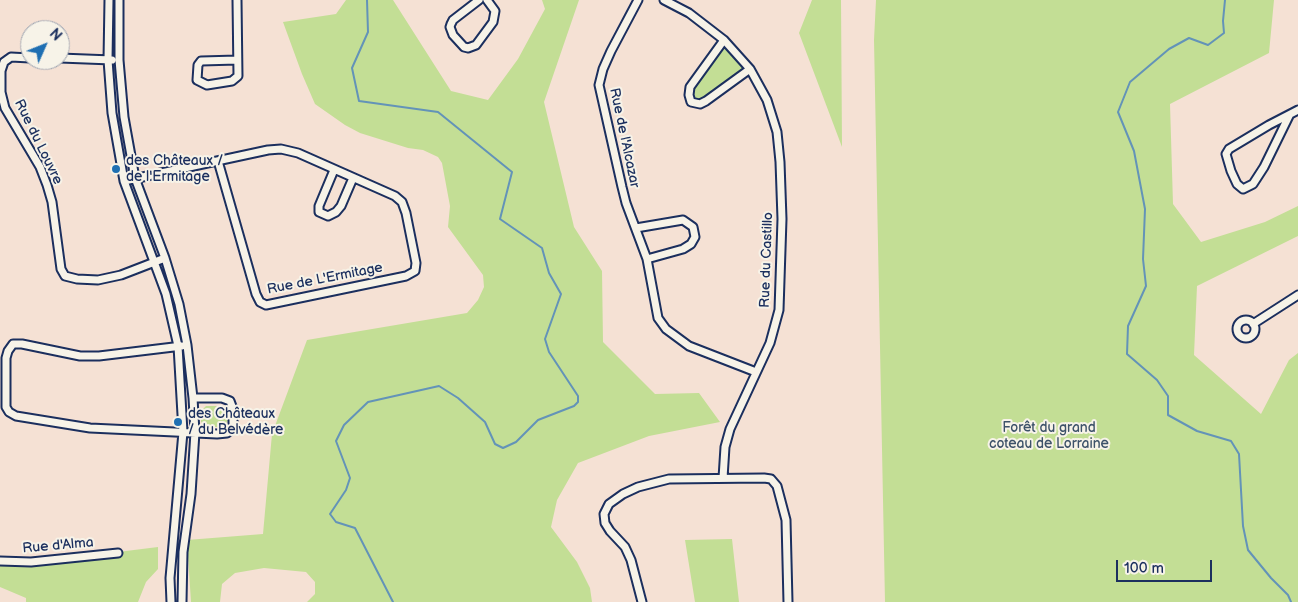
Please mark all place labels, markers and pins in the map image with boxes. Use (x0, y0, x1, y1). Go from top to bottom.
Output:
place label: des Châteaux / de l'Ermitage (126, 153, 223, 186)
marker: des Châteaux / de l'Ermitage (110, 163, 122, 175)
place label: des Châteaux / du Belvédère (188, 406, 283, 438)
marker: des Châteaux / du Belvédère (172, 416, 184, 428)

